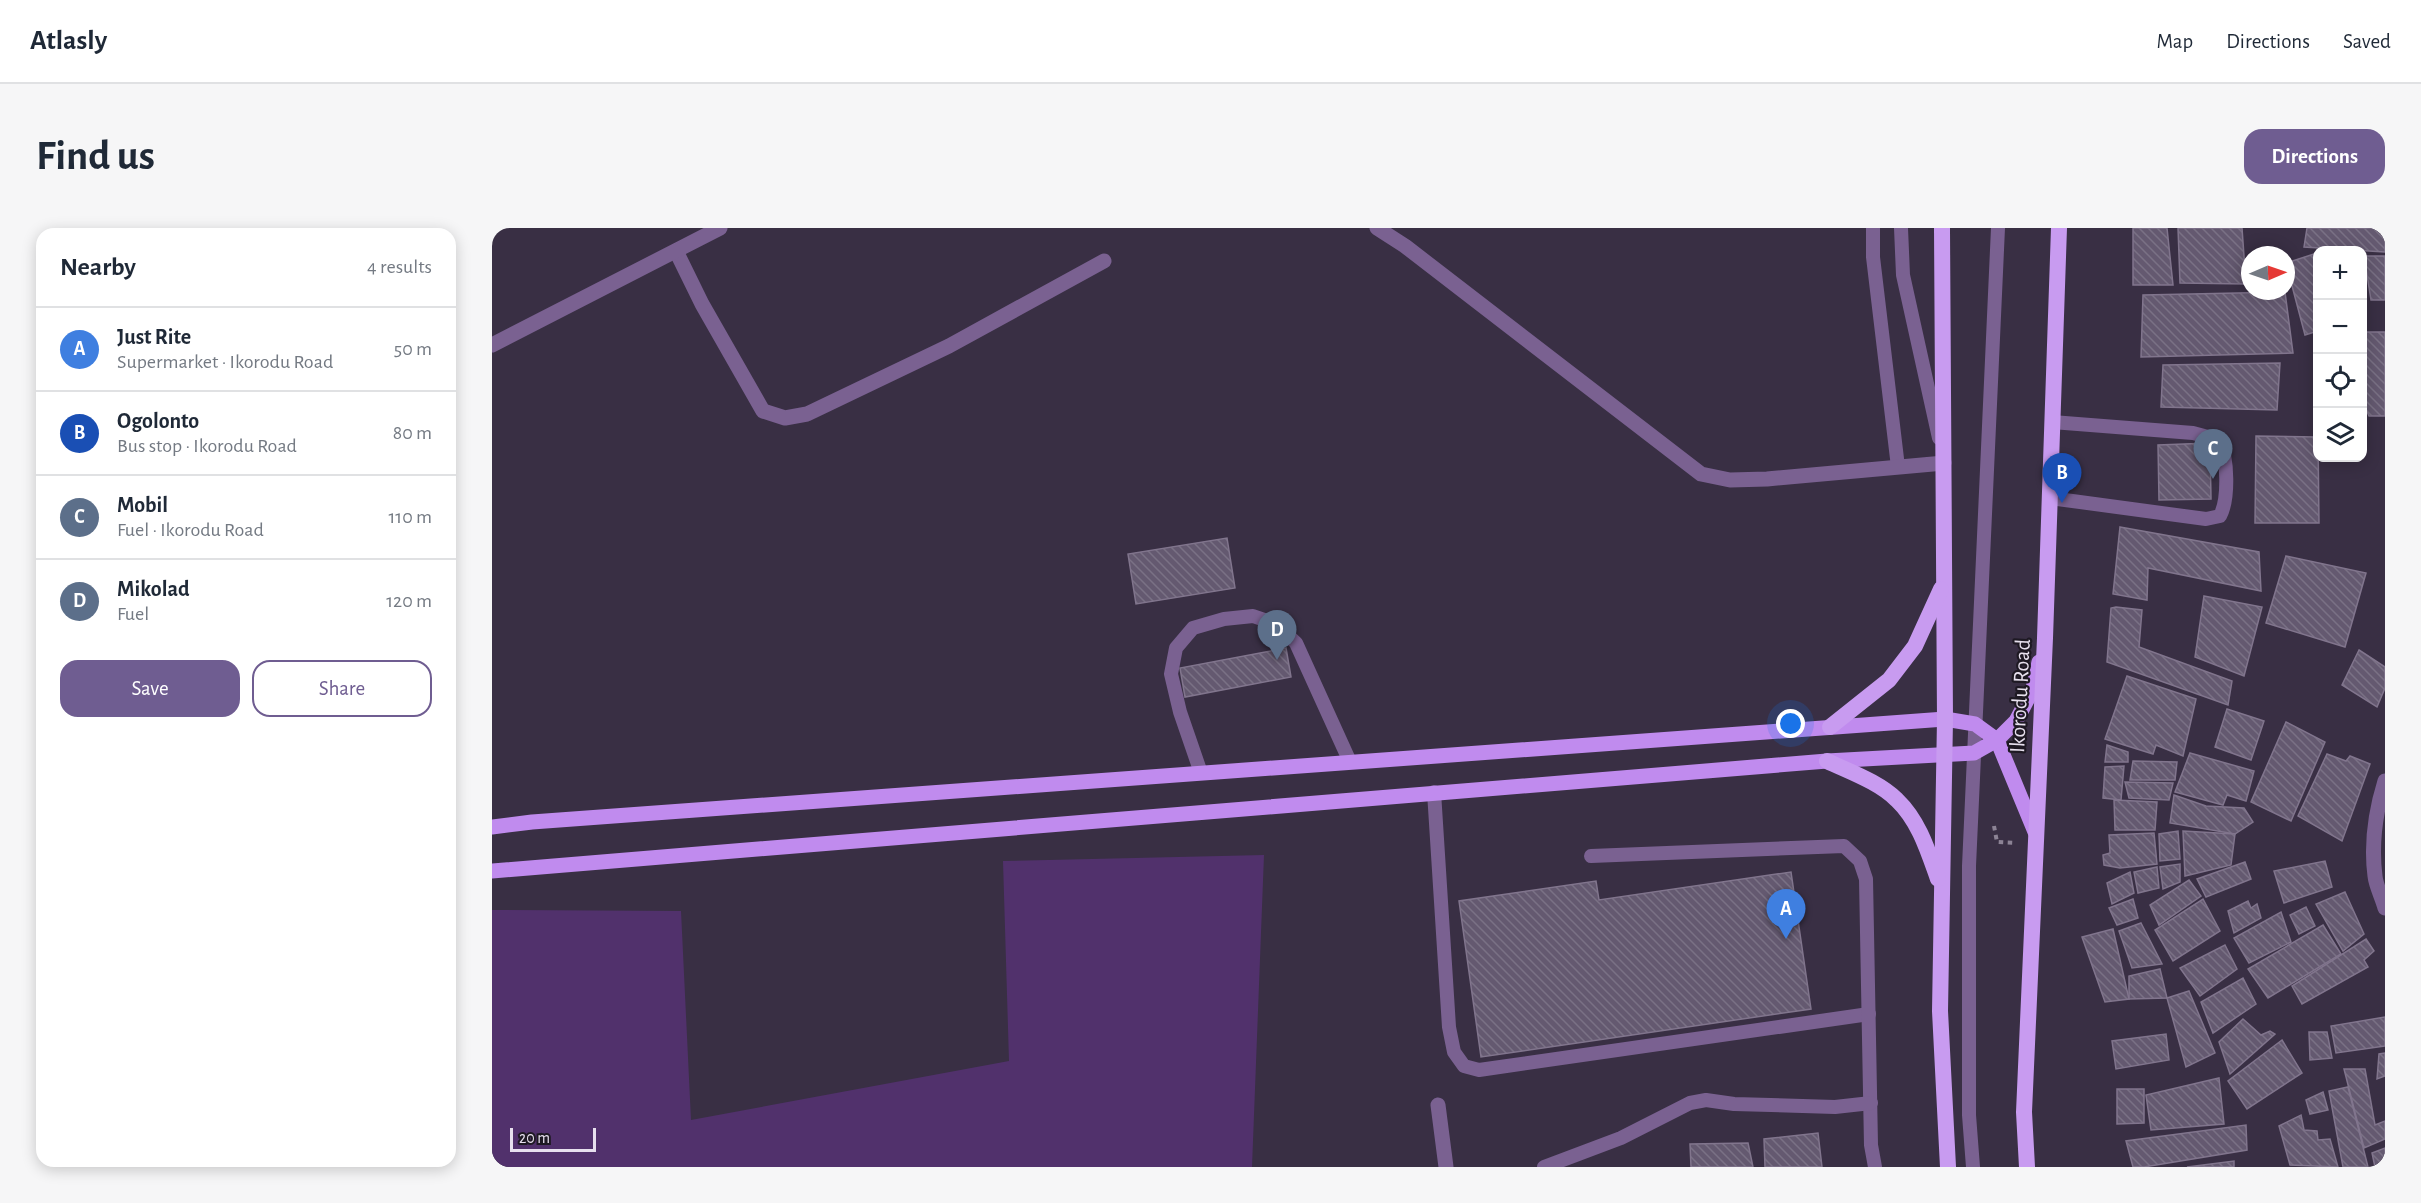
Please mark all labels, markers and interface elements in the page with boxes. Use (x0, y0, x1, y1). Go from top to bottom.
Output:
text: Atlasly (30, 27, 107, 55)
text: Map (2157, 31, 2193, 52)
text: Directions (2226, 31, 2310, 52)
text: Saved (2343, 31, 2391, 52)
button: Directions (2244, 129, 2385, 184)
text: Find us (36, 135, 155, 177)
north arrow (2241, 246, 2295, 300)
map controls (2313, 246, 2367, 462)
button: + (2313, 246, 2367, 300)
text: Nearby (60, 254, 136, 280)
text: 4 results (367, 257, 432, 277)
button: − (2313, 300, 2367, 354)
text: Just Rite (117, 326, 191, 348)
text: A (74, 339, 86, 359)
text: 50 m (394, 339, 432, 359)
text: Supermarket · Ikorodu Road (117, 352, 333, 372)
button: locate (2313, 354, 2367, 408)
button: layers (2313, 408, 2367, 462)
text: Ogolonto (117, 410, 199, 432)
text: B (74, 423, 85, 443)
text: 80 m (393, 423, 432, 443)
pin: C (2194, 430, 2232, 479)
text: Bus stop · Ikorodu Road (117, 436, 297, 456)
pin: B (2042, 454, 2082, 503)
text: Mobil (117, 494, 168, 516)
text: C (74, 507, 85, 527)
text: 110 m (388, 507, 432, 527)
text: Fuel · Ikorodu Road (117, 520, 264, 540)
text: Mikolad (117, 578, 190, 600)
text: D (73, 591, 86, 611)
text: 120 m (386, 591, 432, 611)
text: Fuel (117, 604, 149, 624)
pin: D (1258, 610, 1296, 660)
street label: Ikorodu Road (2006, 639, 2034, 754)
button: Save (60, 660, 240, 717)
button: Share (252, 660, 432, 717)
your location (1776, 709, 1805, 738)
pin: A (1766, 890, 1806, 939)
scale bar (510, 1125, 596, 1152)
text: 20 m (519, 1130, 550, 1146)

